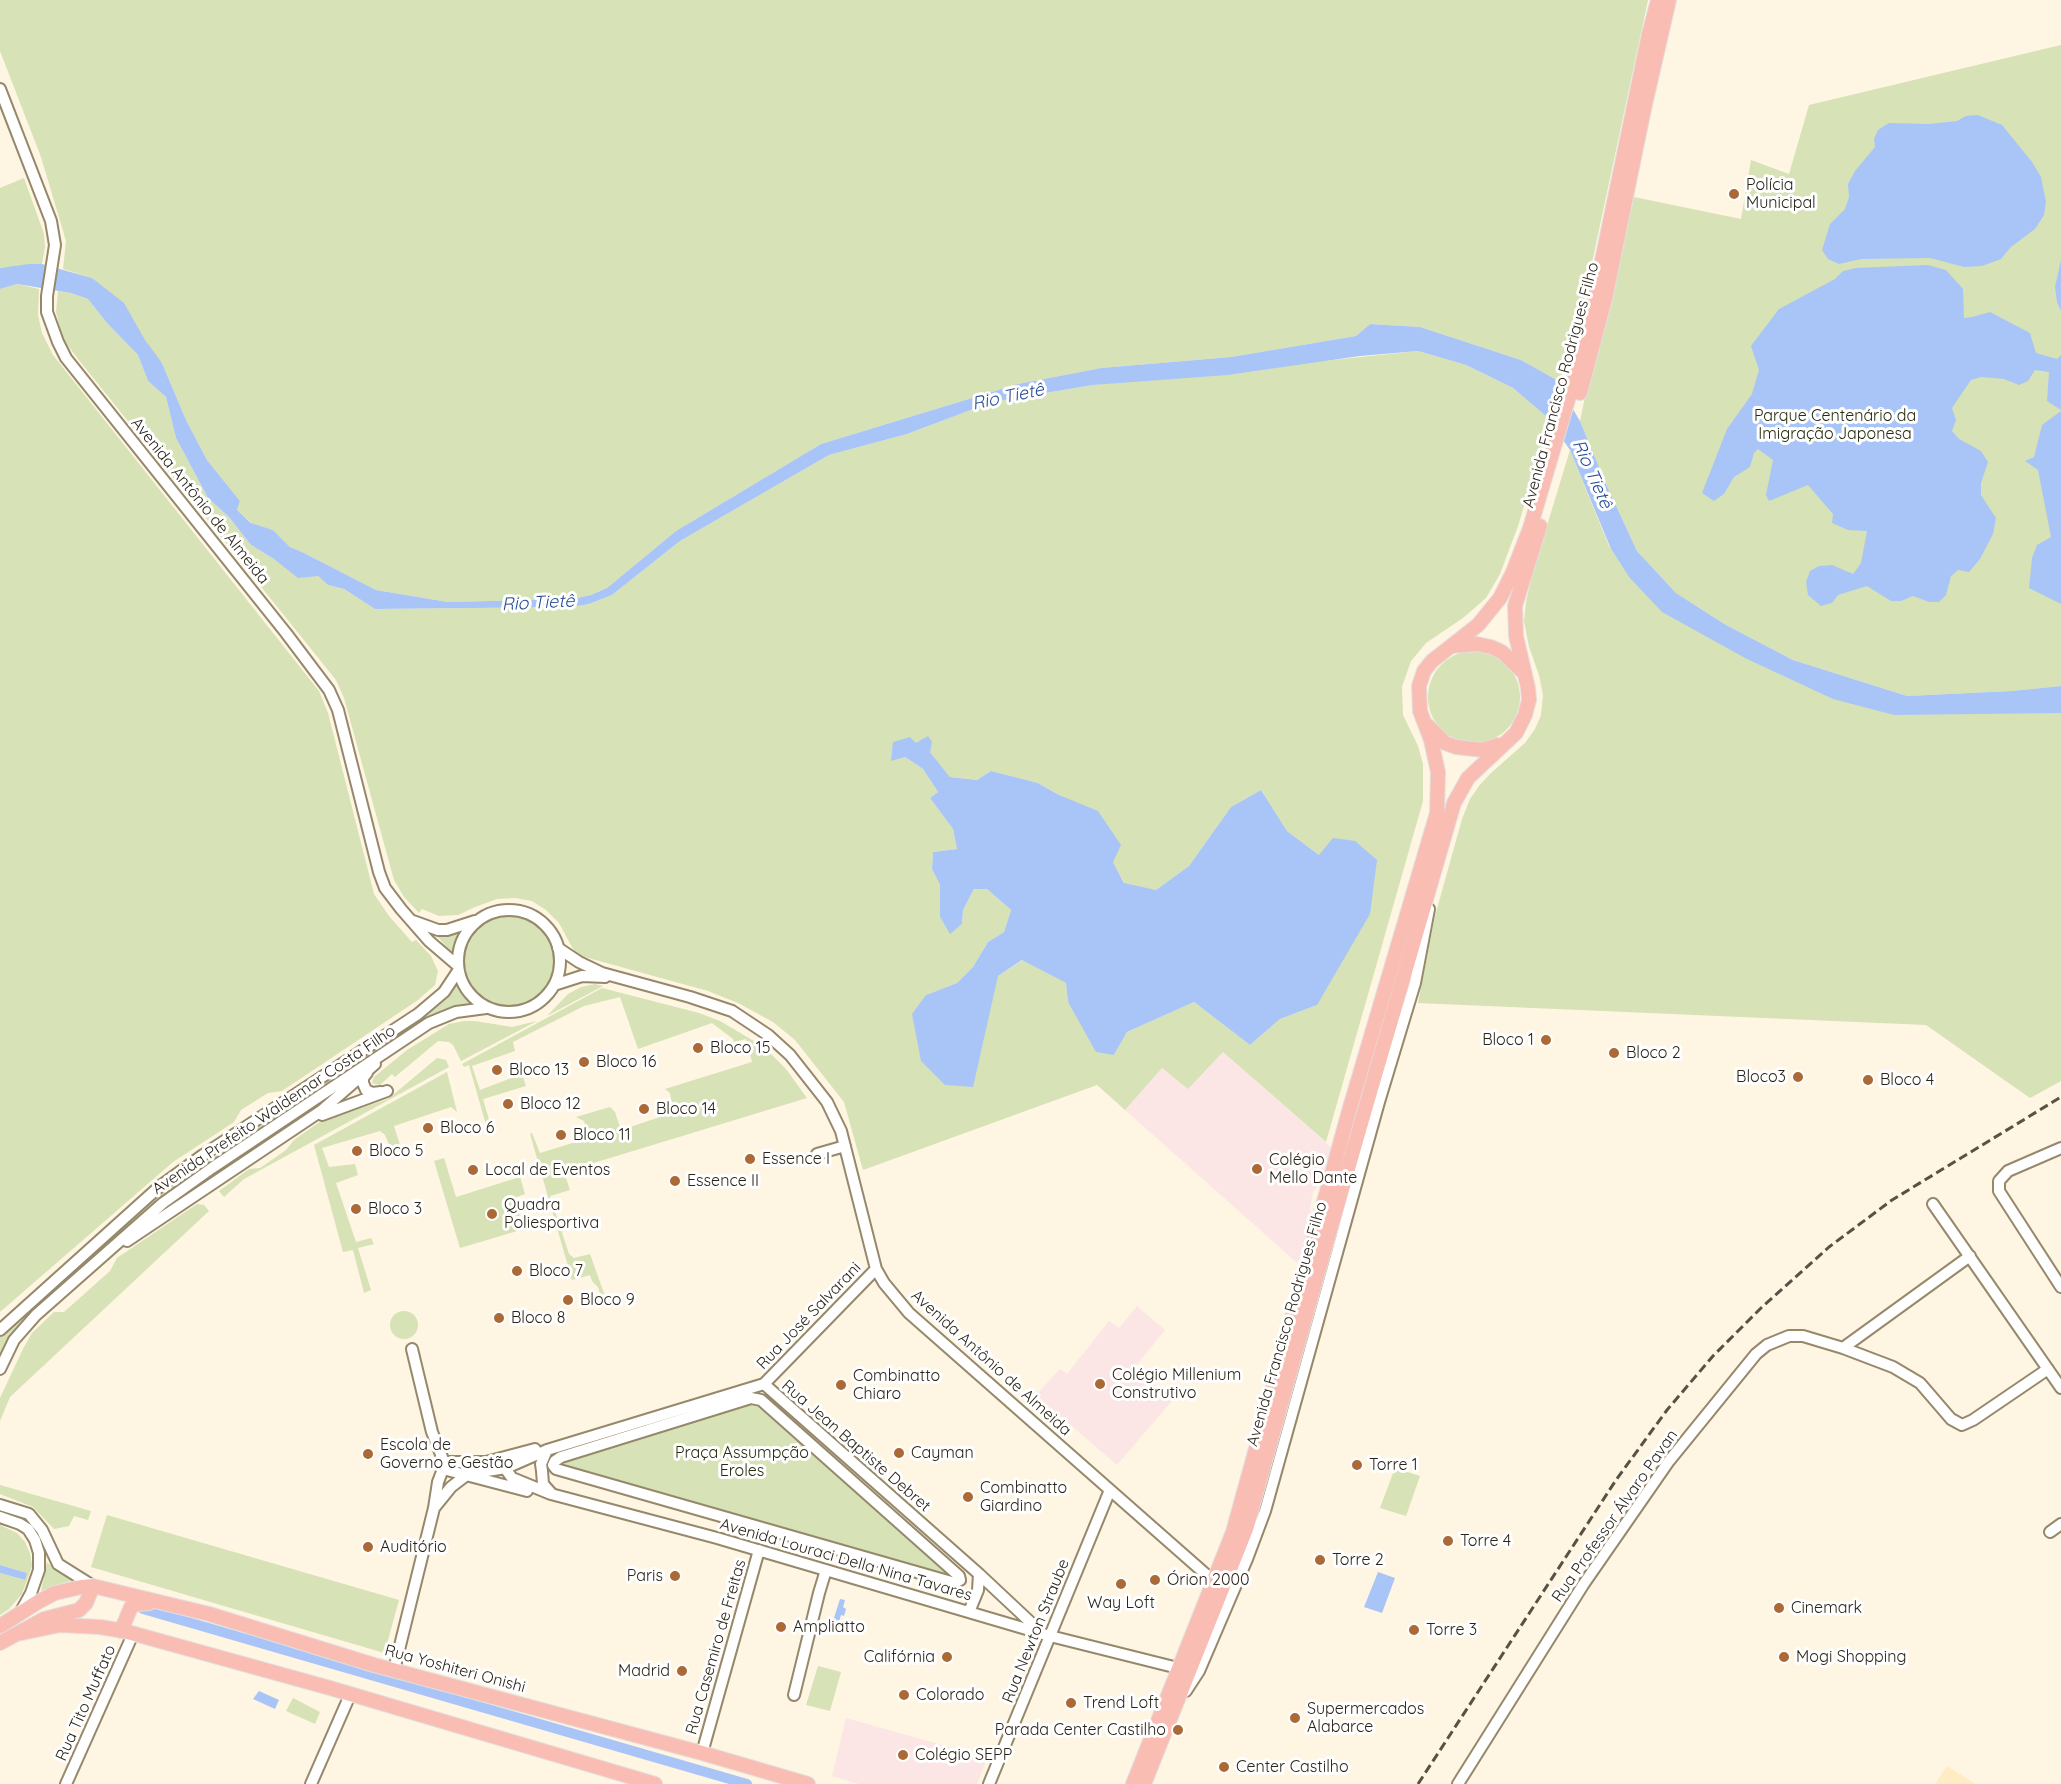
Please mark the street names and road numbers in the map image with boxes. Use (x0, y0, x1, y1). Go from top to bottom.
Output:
street label: Avenida Francisco Rodrigues Filho (1519, 260, 1603, 510)
street label: Avenida Antônio de Almeida (127, 414, 273, 588)
street label: Avenida Prefeito Waldemar Costa Filho (149, 1021, 399, 1199)
street label: Avenida Francisco Rodrigues Filho (1243, 1200, 1331, 1448)
street label: Rua José Salvarani (753, 1258, 865, 1374)
street label: Avenida Antônio de Almeida (907, 1286, 1075, 1440)
street label: Rua Jean Baptiste Debret (778, 1376, 934, 1516)
street label: Rua Professor Álvaro Pavan (1548, 1426, 1682, 1606)
street label: Avenida Louraci Della Nina Tavares (718, 1515, 974, 1605)
street label: Rua Newton Straube (998, 1556, 1074, 1706)
street label: Rua Casemiro de Freitas (682, 1557, 750, 1737)
street label: Rua Yoshiteri Onishi (382, 1641, 528, 1697)
street label: Rua Tito Muffato (52, 1642, 120, 1764)

